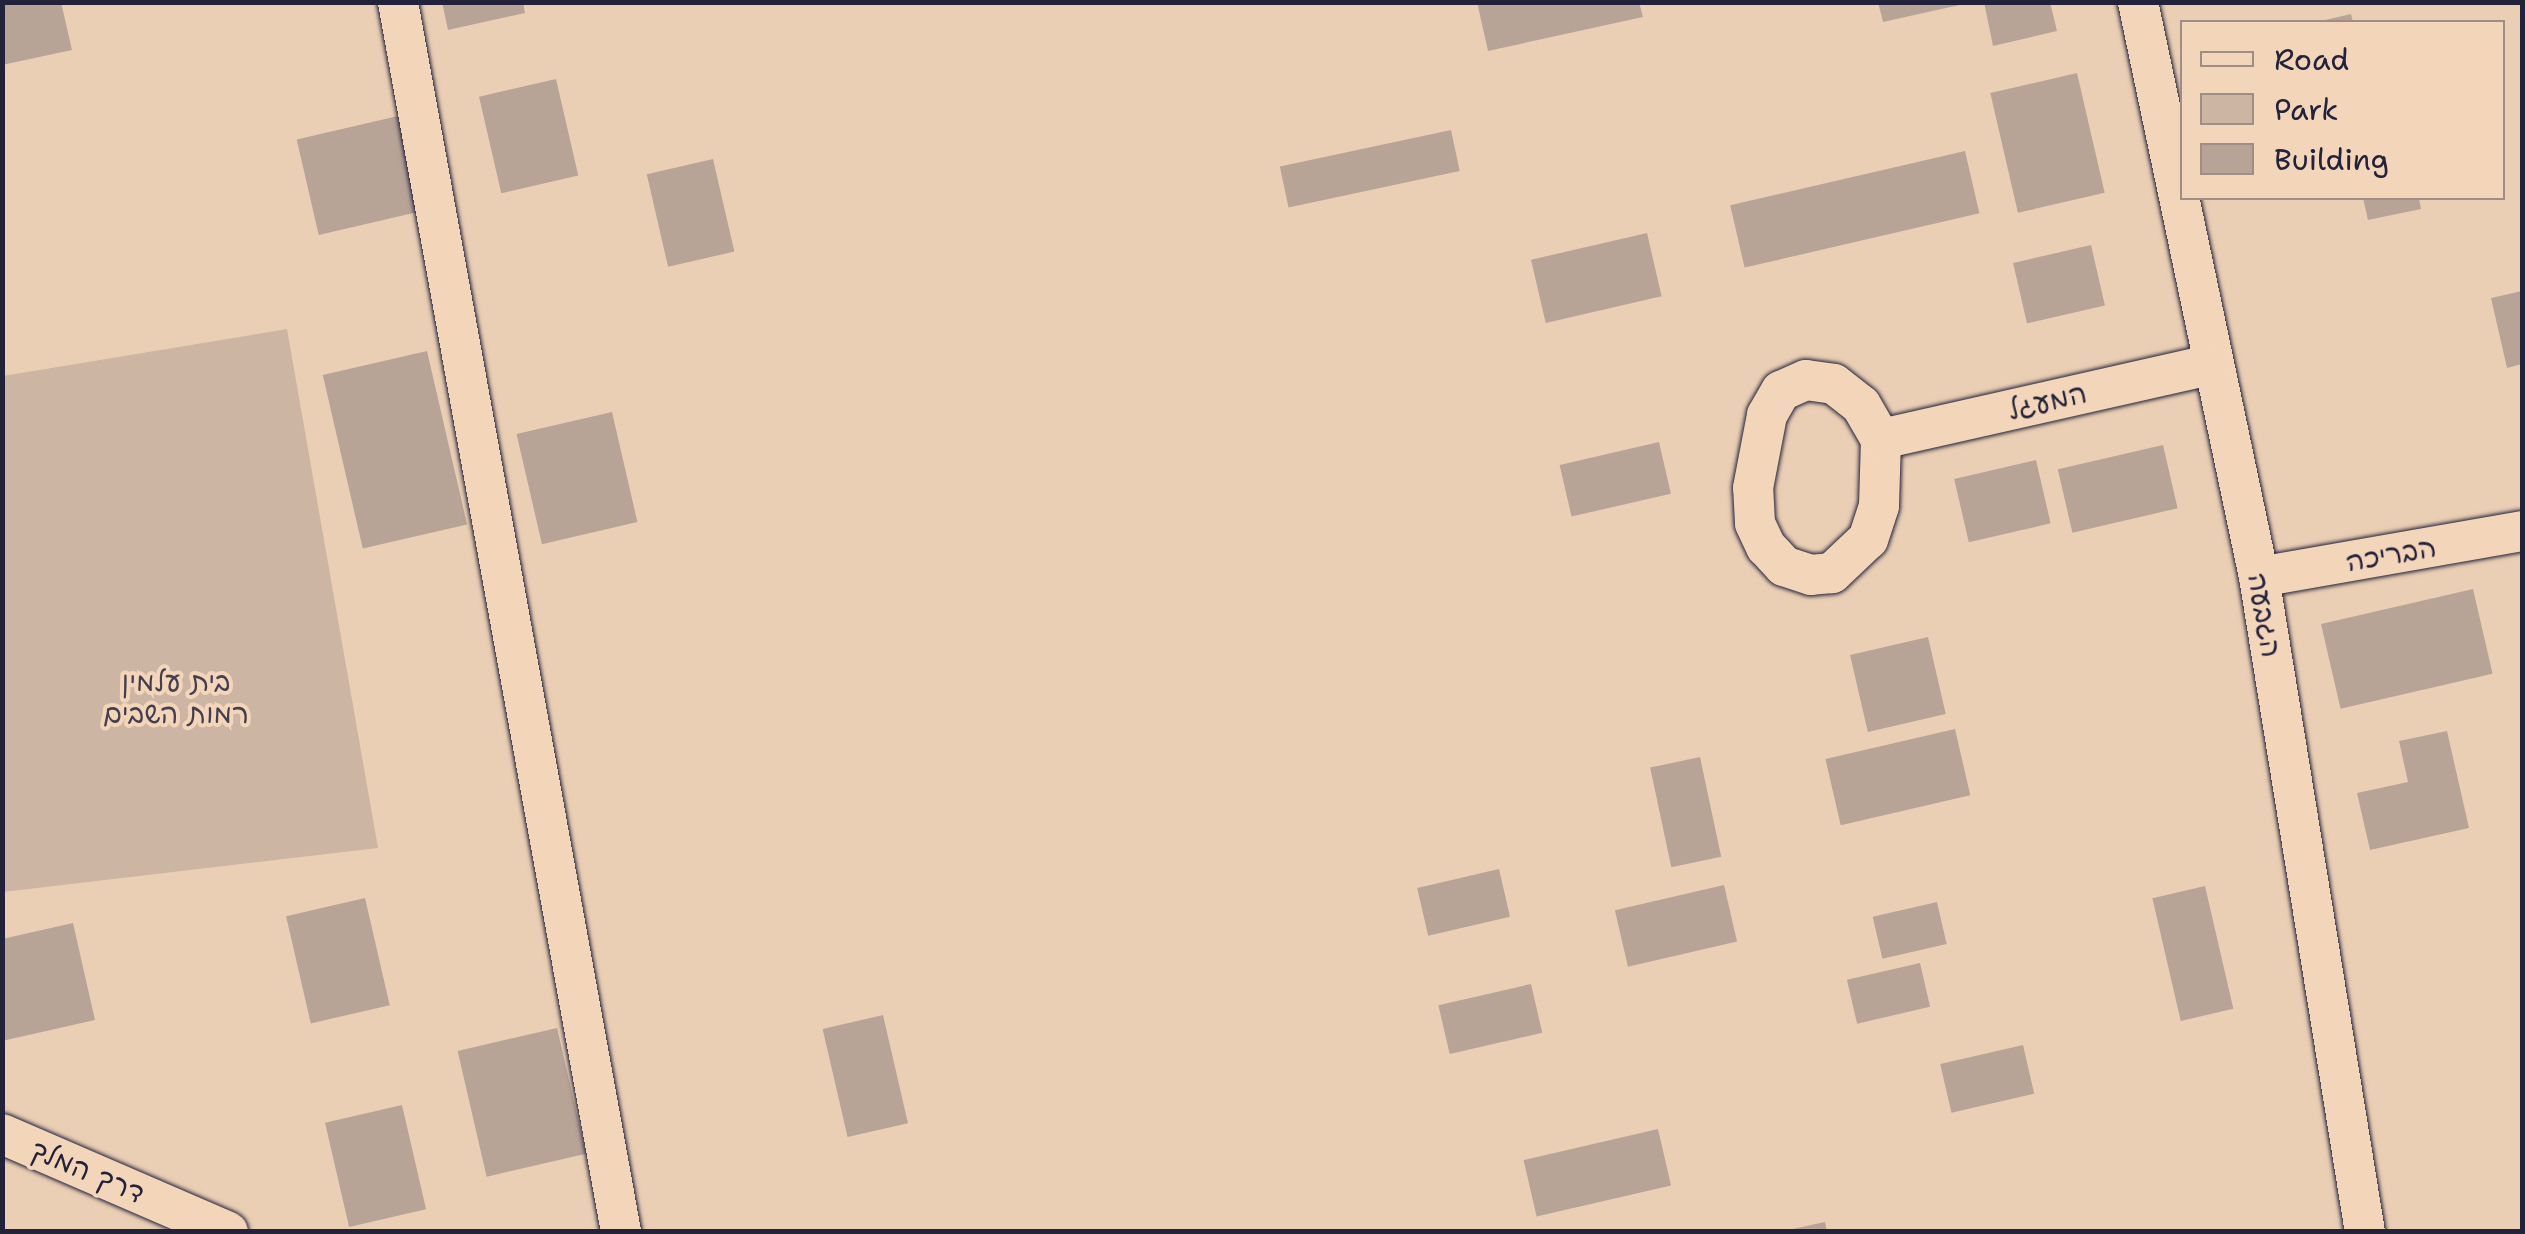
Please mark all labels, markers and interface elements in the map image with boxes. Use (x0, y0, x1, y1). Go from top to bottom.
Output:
legend (2180, 20, 2505, 200)
text: Road (2274, 39, 2349, 80)
text: Park (2274, 89, 2338, 130)
text: Building (2274, 139, 2389, 180)
street label: המעגל (2004, 376, 2090, 426)
street label: הבריכה (2343, 530, 2439, 578)
street label: הגבעה (2241, 570, 2289, 660)
park label: בית עלמין רמות השבים (103, 664, 249, 730)
street label: דרך המלך (26, 1132, 150, 1210)

